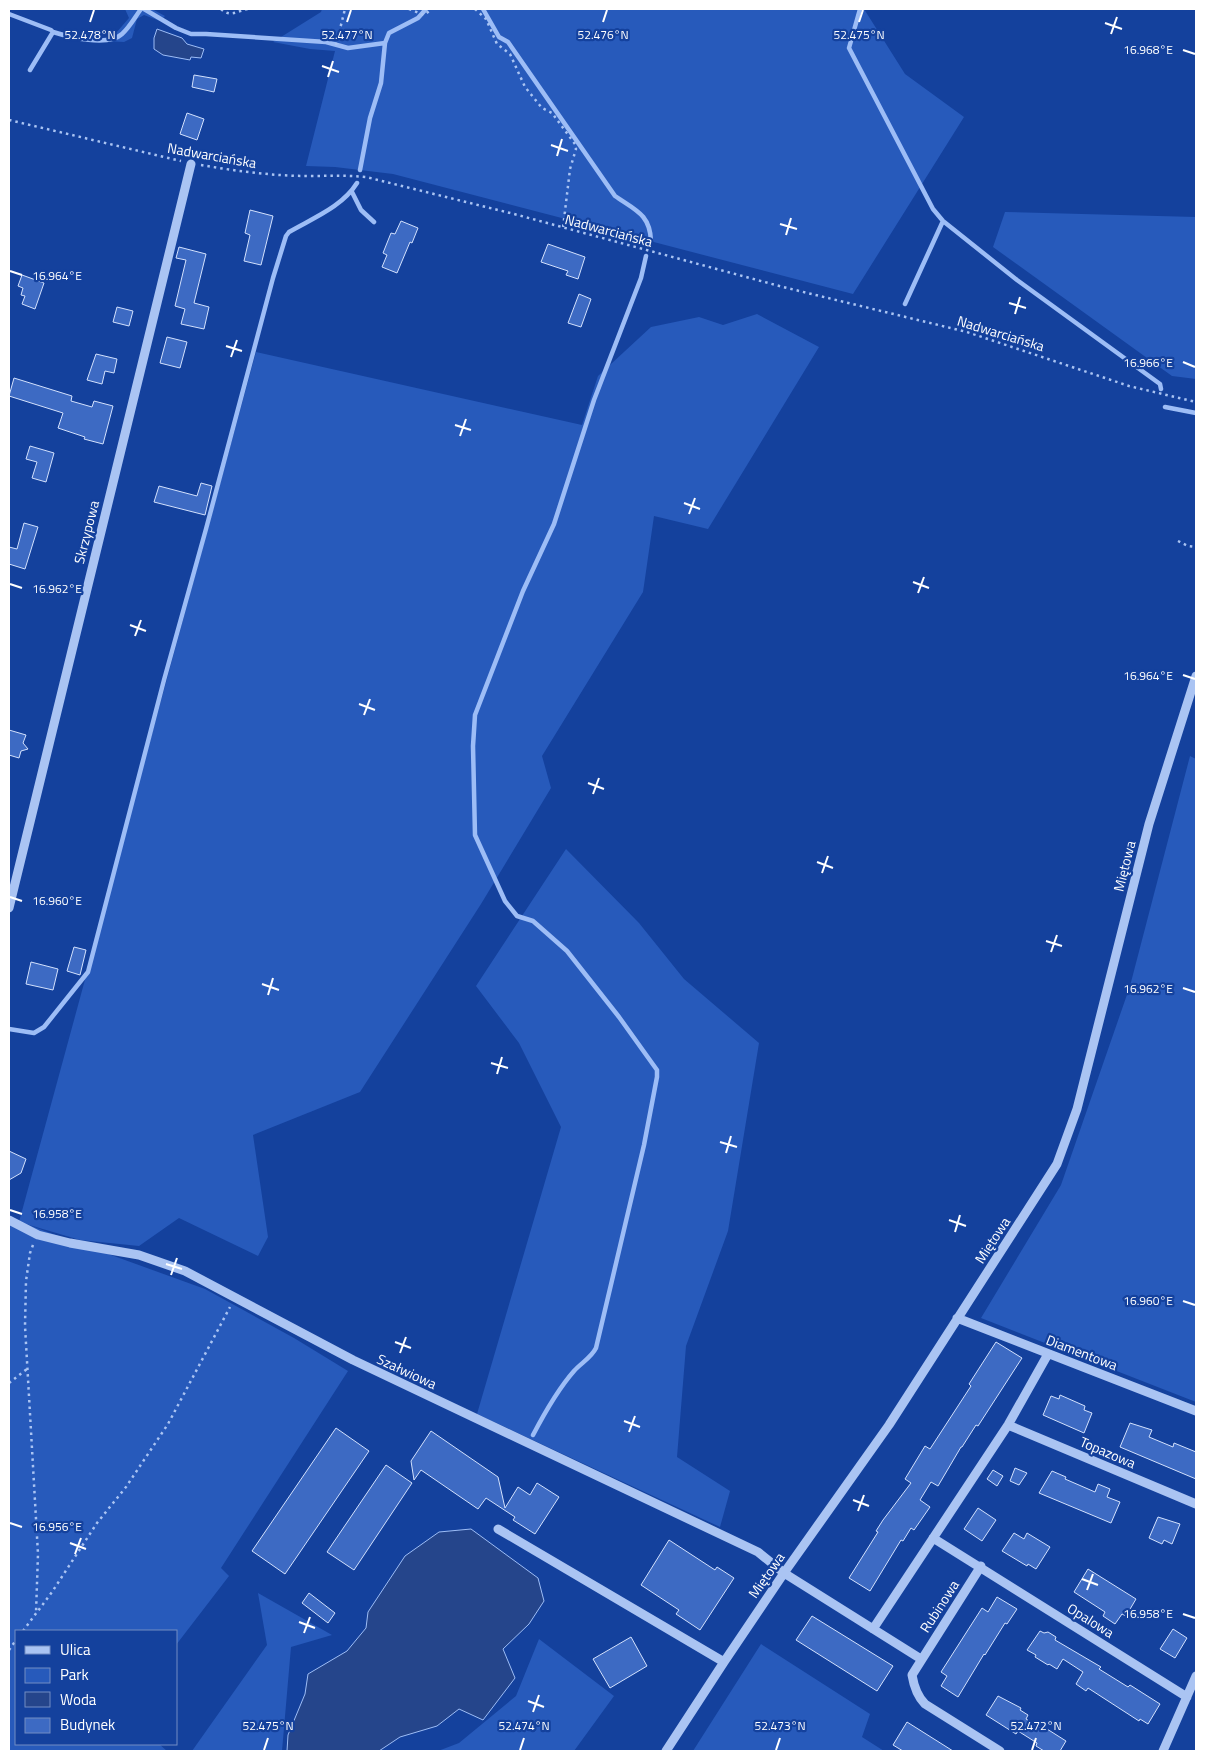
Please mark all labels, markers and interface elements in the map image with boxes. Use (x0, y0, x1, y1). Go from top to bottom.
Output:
text: 52.478°N (64, 25, 116, 44)
text: 52.477°N (321, 25, 373, 44)
text: 52.476°N (577, 25, 629, 44)
text: 52.475°N (833, 25, 885, 44)
text: 16.968°E (1123, 40, 1173, 59)
street label: Nadwarciańska (166, 137, 258, 173)
street label: Nadwarciańska (563, 208, 655, 252)
text: 16.964°E (32, 266, 82, 285)
street label: Nadwarciańska (955, 310, 1047, 356)
text: 16.966°E (1123, 353, 1173, 372)
street label: Skrzypowa (68, 498, 104, 566)
text: 16.962°E (32, 579, 82, 598)
text: 16.964°E (1123, 666, 1173, 685)
street label: Miętowa (1108, 838, 1140, 894)
text: 16.960°E (32, 891, 82, 910)
text: 16.962°E (1123, 979, 1173, 998)
text: 16.958°E (32, 1204, 82, 1223)
street label: Miętowa (969, 1213, 1015, 1267)
text: 16.960°E (1123, 1291, 1173, 1310)
street label: Diamentowa (1043, 1329, 1121, 1375)
street label: Szałwiowa (374, 1348, 440, 1394)
street label: Topazowa (1077, 1431, 1139, 1473)
text: 16.956°E (32, 1517, 82, 1536)
street label: Miętowa (743, 1548, 789, 1602)
street label: Rubinowa (914, 1576, 964, 1636)
street label: Opalowa (1063, 1597, 1119, 1643)
text: 16.958°E (1123, 1604, 1173, 1623)
legend (15, 1630, 178, 1745)
text: Ulica (60, 1638, 91, 1661)
text: Park (60, 1663, 89, 1686)
text: Woda (60, 1688, 97, 1711)
text: Budynek (60, 1713, 115, 1736)
text: 52.475°N (242, 1716, 294, 1735)
text: 52.474°N (498, 1716, 550, 1735)
text: 52.473°N (754, 1716, 806, 1735)
text: 52.472°N (1010, 1716, 1062, 1735)

